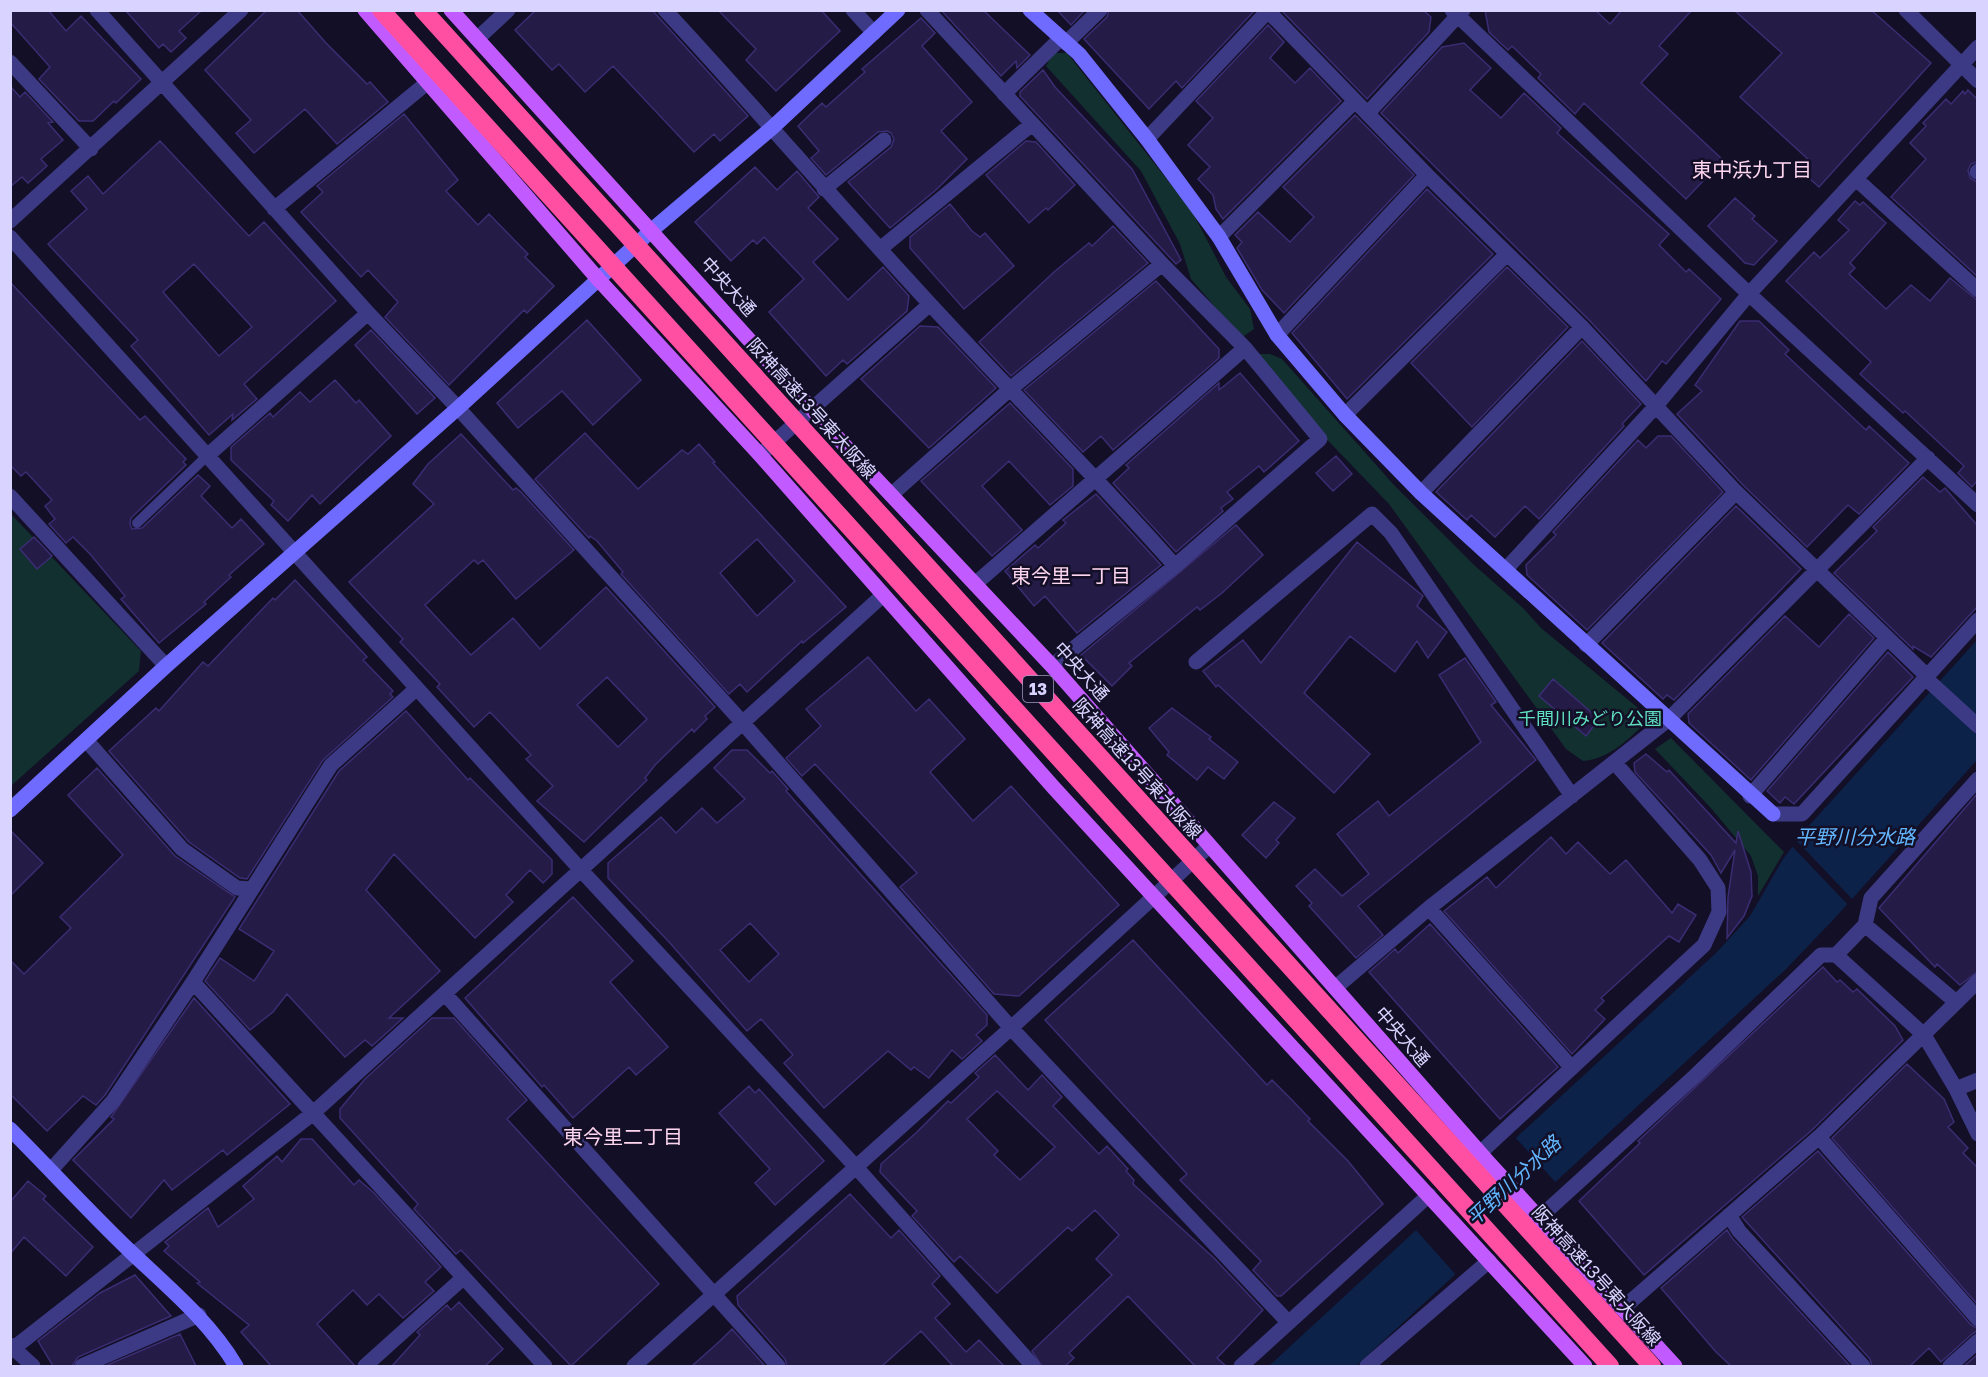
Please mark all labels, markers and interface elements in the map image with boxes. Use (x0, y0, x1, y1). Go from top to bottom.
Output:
district label: 東中浜九丁目 (1692, 157, 1812, 181)
street label: 中央大通 (697, 252, 761, 320)
street label: 阪神高速13号東大阪線 (743, 333, 881, 483)
district label: 東今里一丁目 (1011, 563, 1131, 587)
street label: 中央大通 (1050, 637, 1114, 705)
road number: 13 (1023, 676, 1053, 702)
street label: 阪神高速13号東大阪線 (1069, 693, 1207, 843)
park label: 千間川みどり公園 (1518, 707, 1662, 729)
water label: 平野川分水路 (1795, 824, 1917, 848)
street label: 中央大通 (1371, 1002, 1435, 1070)
district label: 東今里二丁目 (563, 1124, 683, 1148)
water label: 平野川分水路 (1461, 1129, 1567, 1230)
street label: 阪神高速13号東大阪線 (1528, 1200, 1666, 1350)

